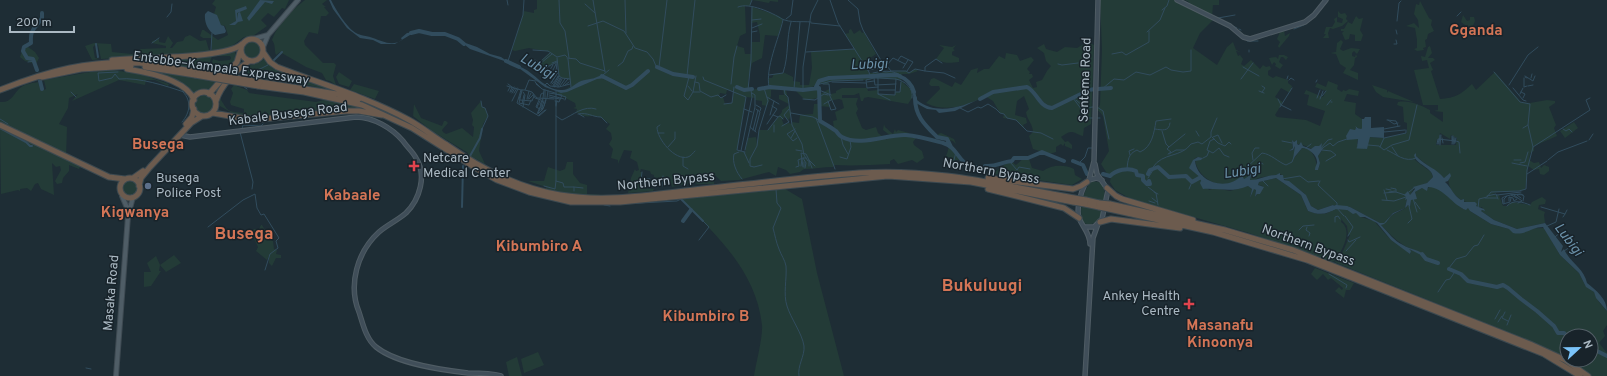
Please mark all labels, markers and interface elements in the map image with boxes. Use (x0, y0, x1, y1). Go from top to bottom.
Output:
scale bar (10, 8, 74, 34)
text: 200 m (16, 15, 52, 31)
district label: Gganda (1449, 22, 1503, 41)
street label: Sentema Road (1077, 37, 1095, 123)
street label: Entebbe–Kampala Expressway (132, 49, 310, 89)
water label: Lubigi (517, 50, 559, 85)
water label: Lubigi (850, 56, 889, 74)
street label: Kabale Busega Road (228, 100, 348, 130)
district label: Busega (132, 136, 184, 155)
place label: Netcare Medical Center (423, 151, 511, 182)
street label: Northern Bypass (941, 156, 1041, 188)
marker: Netcare Medical Center (408, 160, 420, 172)
water label: Lubigi (1222, 160, 1263, 183)
street label: Northern Bypass (616, 169, 716, 195)
place label: Busega Police Post (156, 171, 221, 202)
marker: Busega Police Post (143, 181, 153, 191)
district label: Kabaale (324, 187, 380, 206)
district label: Kigwanya (101, 204, 169, 223)
water label: Lubigi (1550, 220, 1587, 261)
street label: Northern Bypass (1259, 222, 1357, 270)
district label: Busega (214, 224, 274, 246)
district label: Kibumbiro A (496, 238, 583, 257)
street label: Masaka Road (101, 254, 123, 332)
district label: Bukuluugi (942, 276, 1022, 298)
place label: Ankey Health Centre (1102, 289, 1180, 320)
marker: Ankey Health Centre (1183, 298, 1195, 310)
district label: Kibumbiro B (663, 308, 749, 327)
district label: Masanafu Kinoonya (1186, 317, 1254, 353)
north arrow (1559, 328, 1599, 368)
text: N (1579, 338, 1595, 351)

